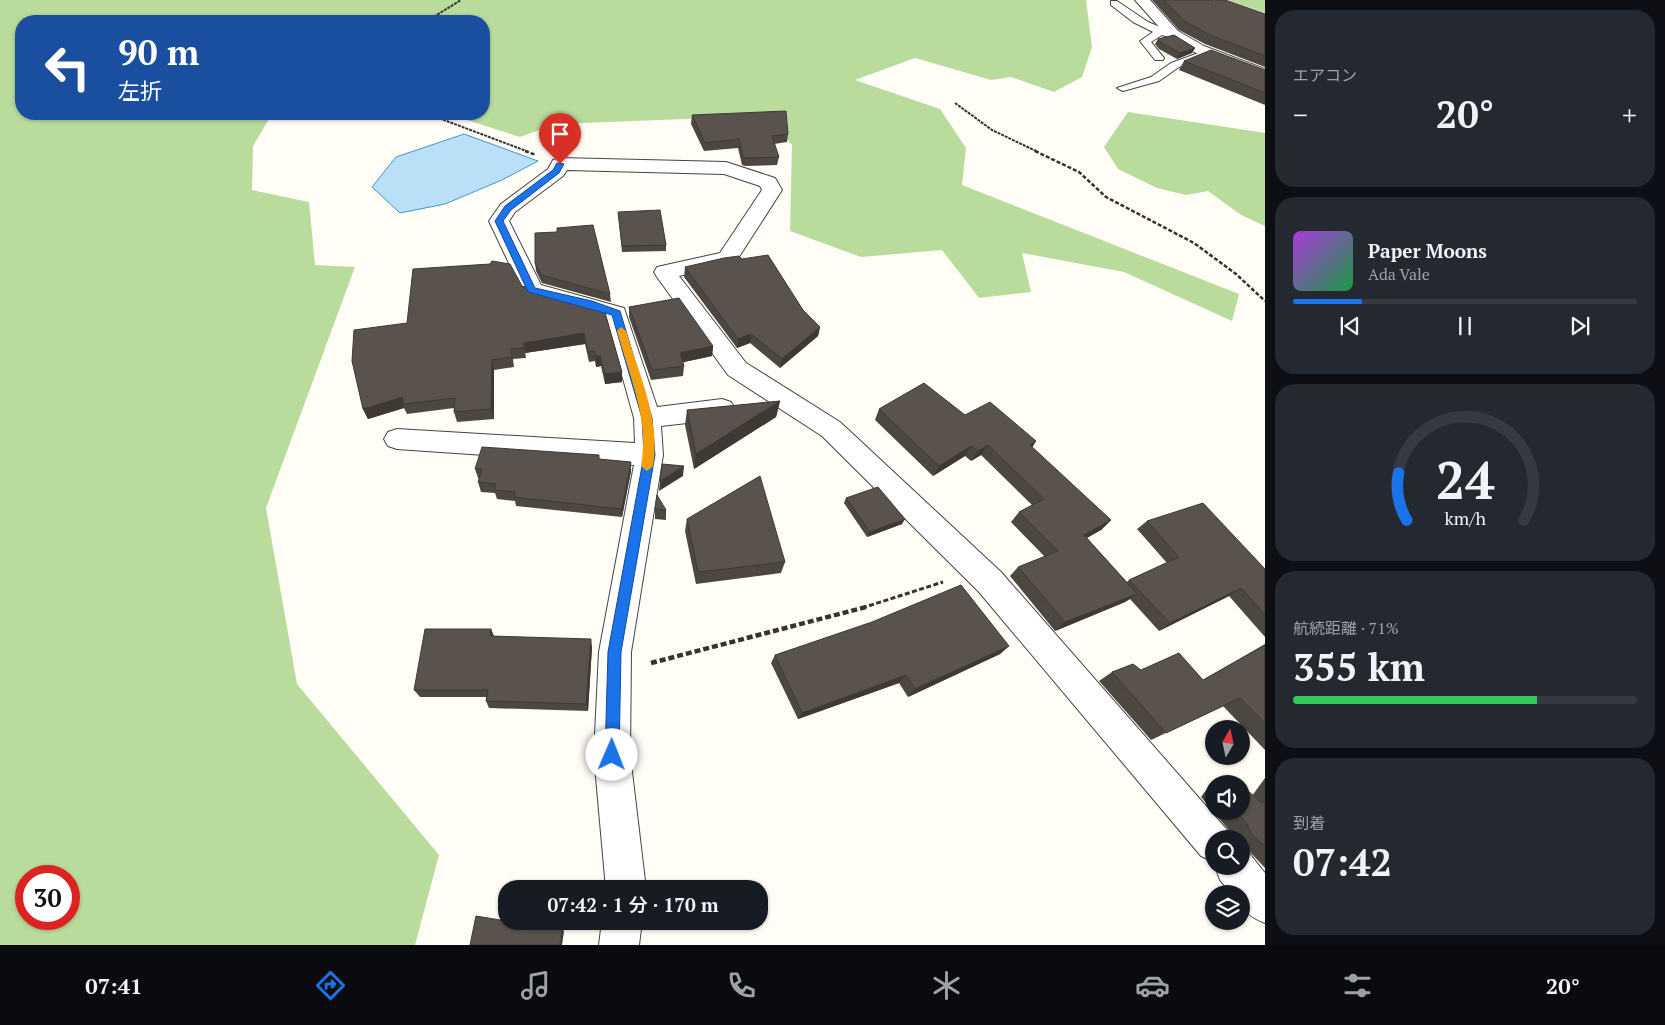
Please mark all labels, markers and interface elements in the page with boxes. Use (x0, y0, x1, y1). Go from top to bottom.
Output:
text: 90 m (118, 29, 199, 75)
icon: left (35, 35, 100, 100)
text: エアコン (1293, 64, 1357, 86)
text: 左折 (118, 76, 162, 105)
text: 20° (1436, 89, 1494, 139)
text: − (1293, 96, 1308, 133)
text: + (1622, 96, 1637, 133)
pin (539, 113, 581, 164)
icon: arrive (546, 120, 574, 148)
text: Paper Moons (1368, 238, 1487, 263)
text: Ada Vale (1368, 263, 1430, 285)
icon: previous (1336, 312, 1364, 340)
icon: pause (1451, 312, 1479, 340)
icon: next (1566, 312, 1594, 340)
text: 24 (1436, 445, 1495, 514)
text: km/h (1444, 506, 1486, 530)
text: 航続距離 · 71% (1293, 617, 1399, 639)
text: 355 km (1293, 642, 1425, 692)
north arrow (1205, 720, 1250, 765)
map controls (1205, 720, 1250, 930)
position arrow (585, 728, 637, 780)
button: sound (1205, 775, 1250, 820)
text: 到着 (1293, 812, 1325, 834)
button: search (1205, 830, 1250, 875)
text: 07:42 (1293, 837, 1392, 887)
speed limit sign: 30 (15, 865, 80, 930)
button: layers (1205, 885, 1250, 930)
text: 07:42 · 1 分 · 170 m (548, 892, 718, 917)
icon: directions (313, 968, 348, 1003)
icon: music (518, 968, 553, 1003)
icon: phone (724, 968, 759, 1003)
icon: climate (929, 968, 964, 1003)
icon: car (1135, 968, 1170, 1003)
icon: filters (1340, 968, 1375, 1003)
text: 07:41 (85, 971, 143, 1000)
text: 20° (1546, 971, 1580, 1000)

